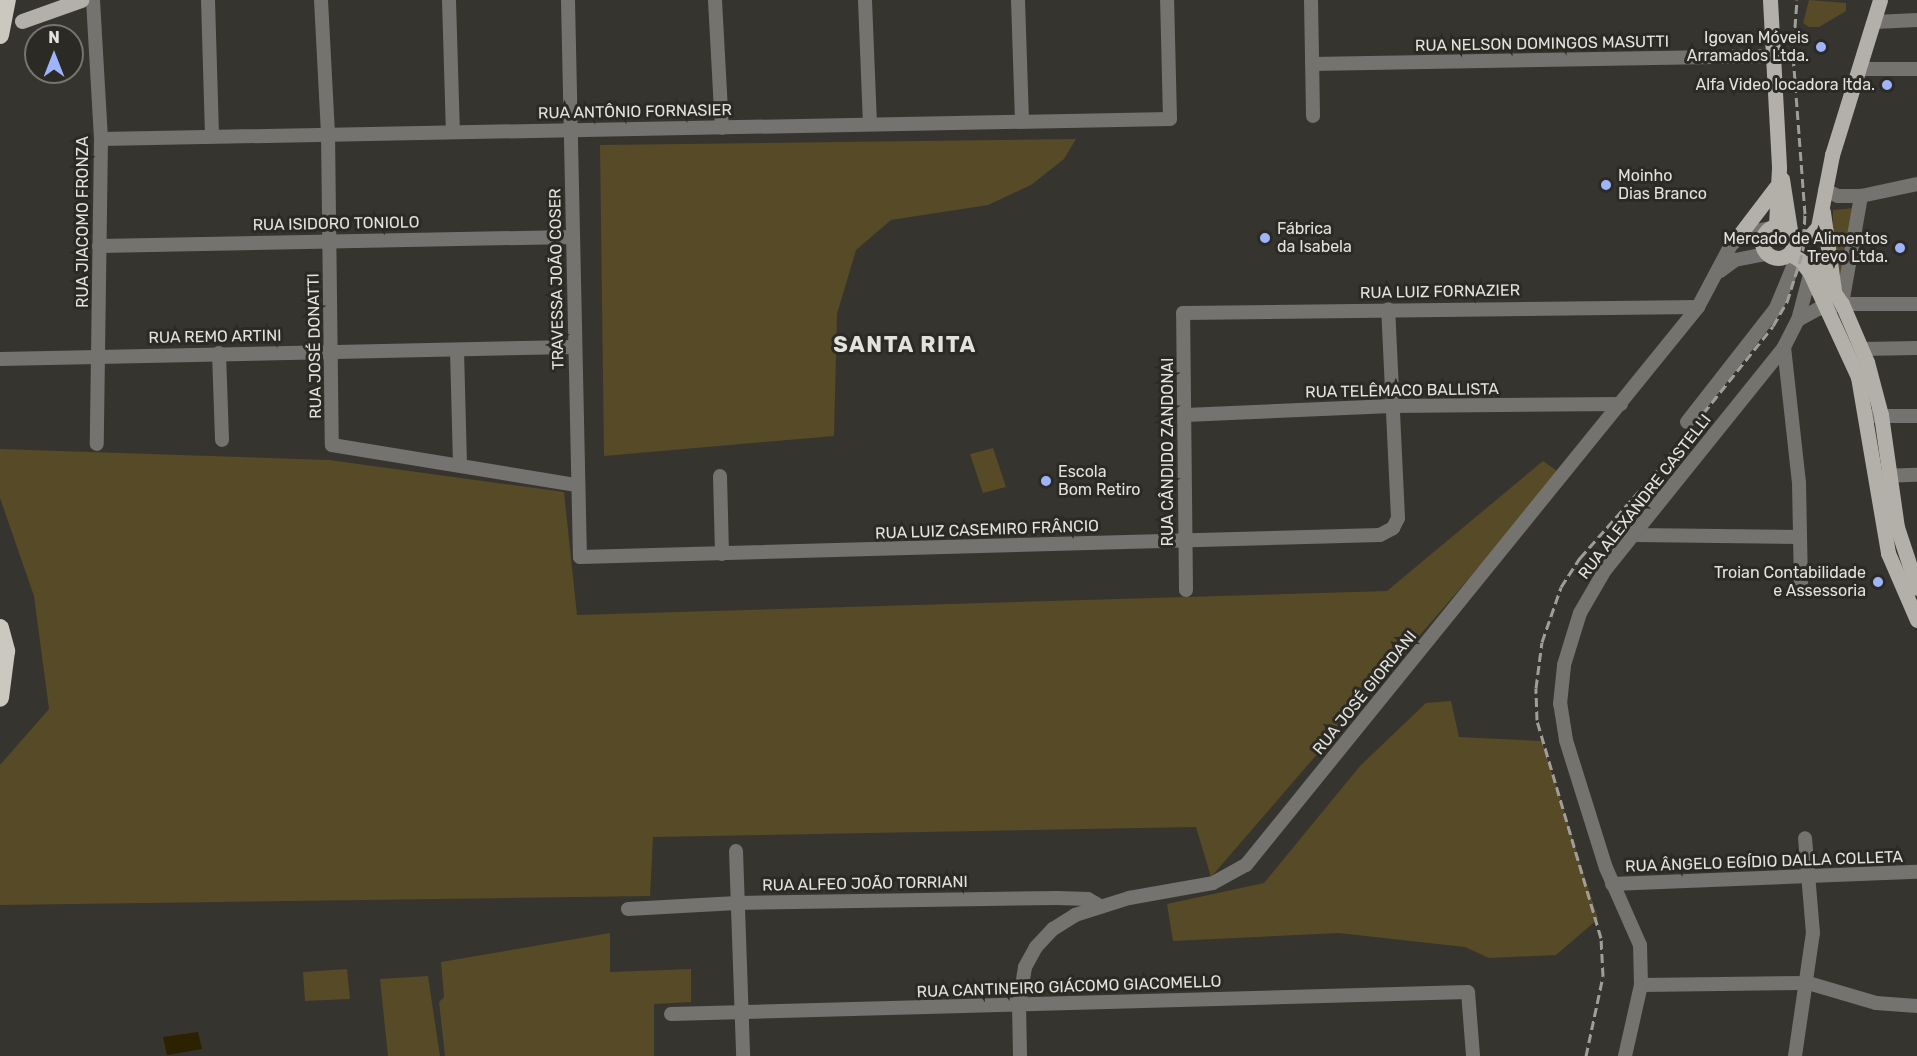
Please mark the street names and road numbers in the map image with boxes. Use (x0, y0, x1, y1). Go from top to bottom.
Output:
street label: RUA NELSON DOMINGOS MASUTTI (1414, 32, 1670, 56)
street label: RUA ANTÔNIO FORNASIER (537, 101, 733, 123)
street label: RUA JIACOMO FRONZA (73, 136, 93, 308)
street label: TRAVESSA JOÃO COSER (546, 188, 568, 370)
street label: RUA ISIDORO TONIOLO (252, 213, 420, 235)
street label: RUA JOSÉ DONATTI (304, 273, 326, 419)
street label: RUA LUIZ FORNAZIER (1360, 281, 1520, 303)
street label: RUA REMO ARTINI (148, 326, 282, 348)
street label: RUA CÂNDIDO ZANDONAI (1158, 357, 1178, 547)
street label: RUA TELÊMACO BALLISTA (1304, 380, 1500, 402)
street label: RUA ALEXANDRE CASTELLI (1574, 410, 1716, 584)
street label: RUA LUIZ CASEMIRO FRÂNCIO (874, 516, 1100, 544)
street label: RUA JOSÉ GIORDANI (1309, 627, 1421, 759)
street label: RUA ÂNGELO EGÍDIO DALLA COLLETA (1624, 848, 1904, 876)
street label: RUA ALFEO JOÃO TORRIANI (761, 873, 969, 895)
street label: RUA CANTINEIRO GIÁCOMO GIACOMELLO (916, 972, 1222, 1002)

